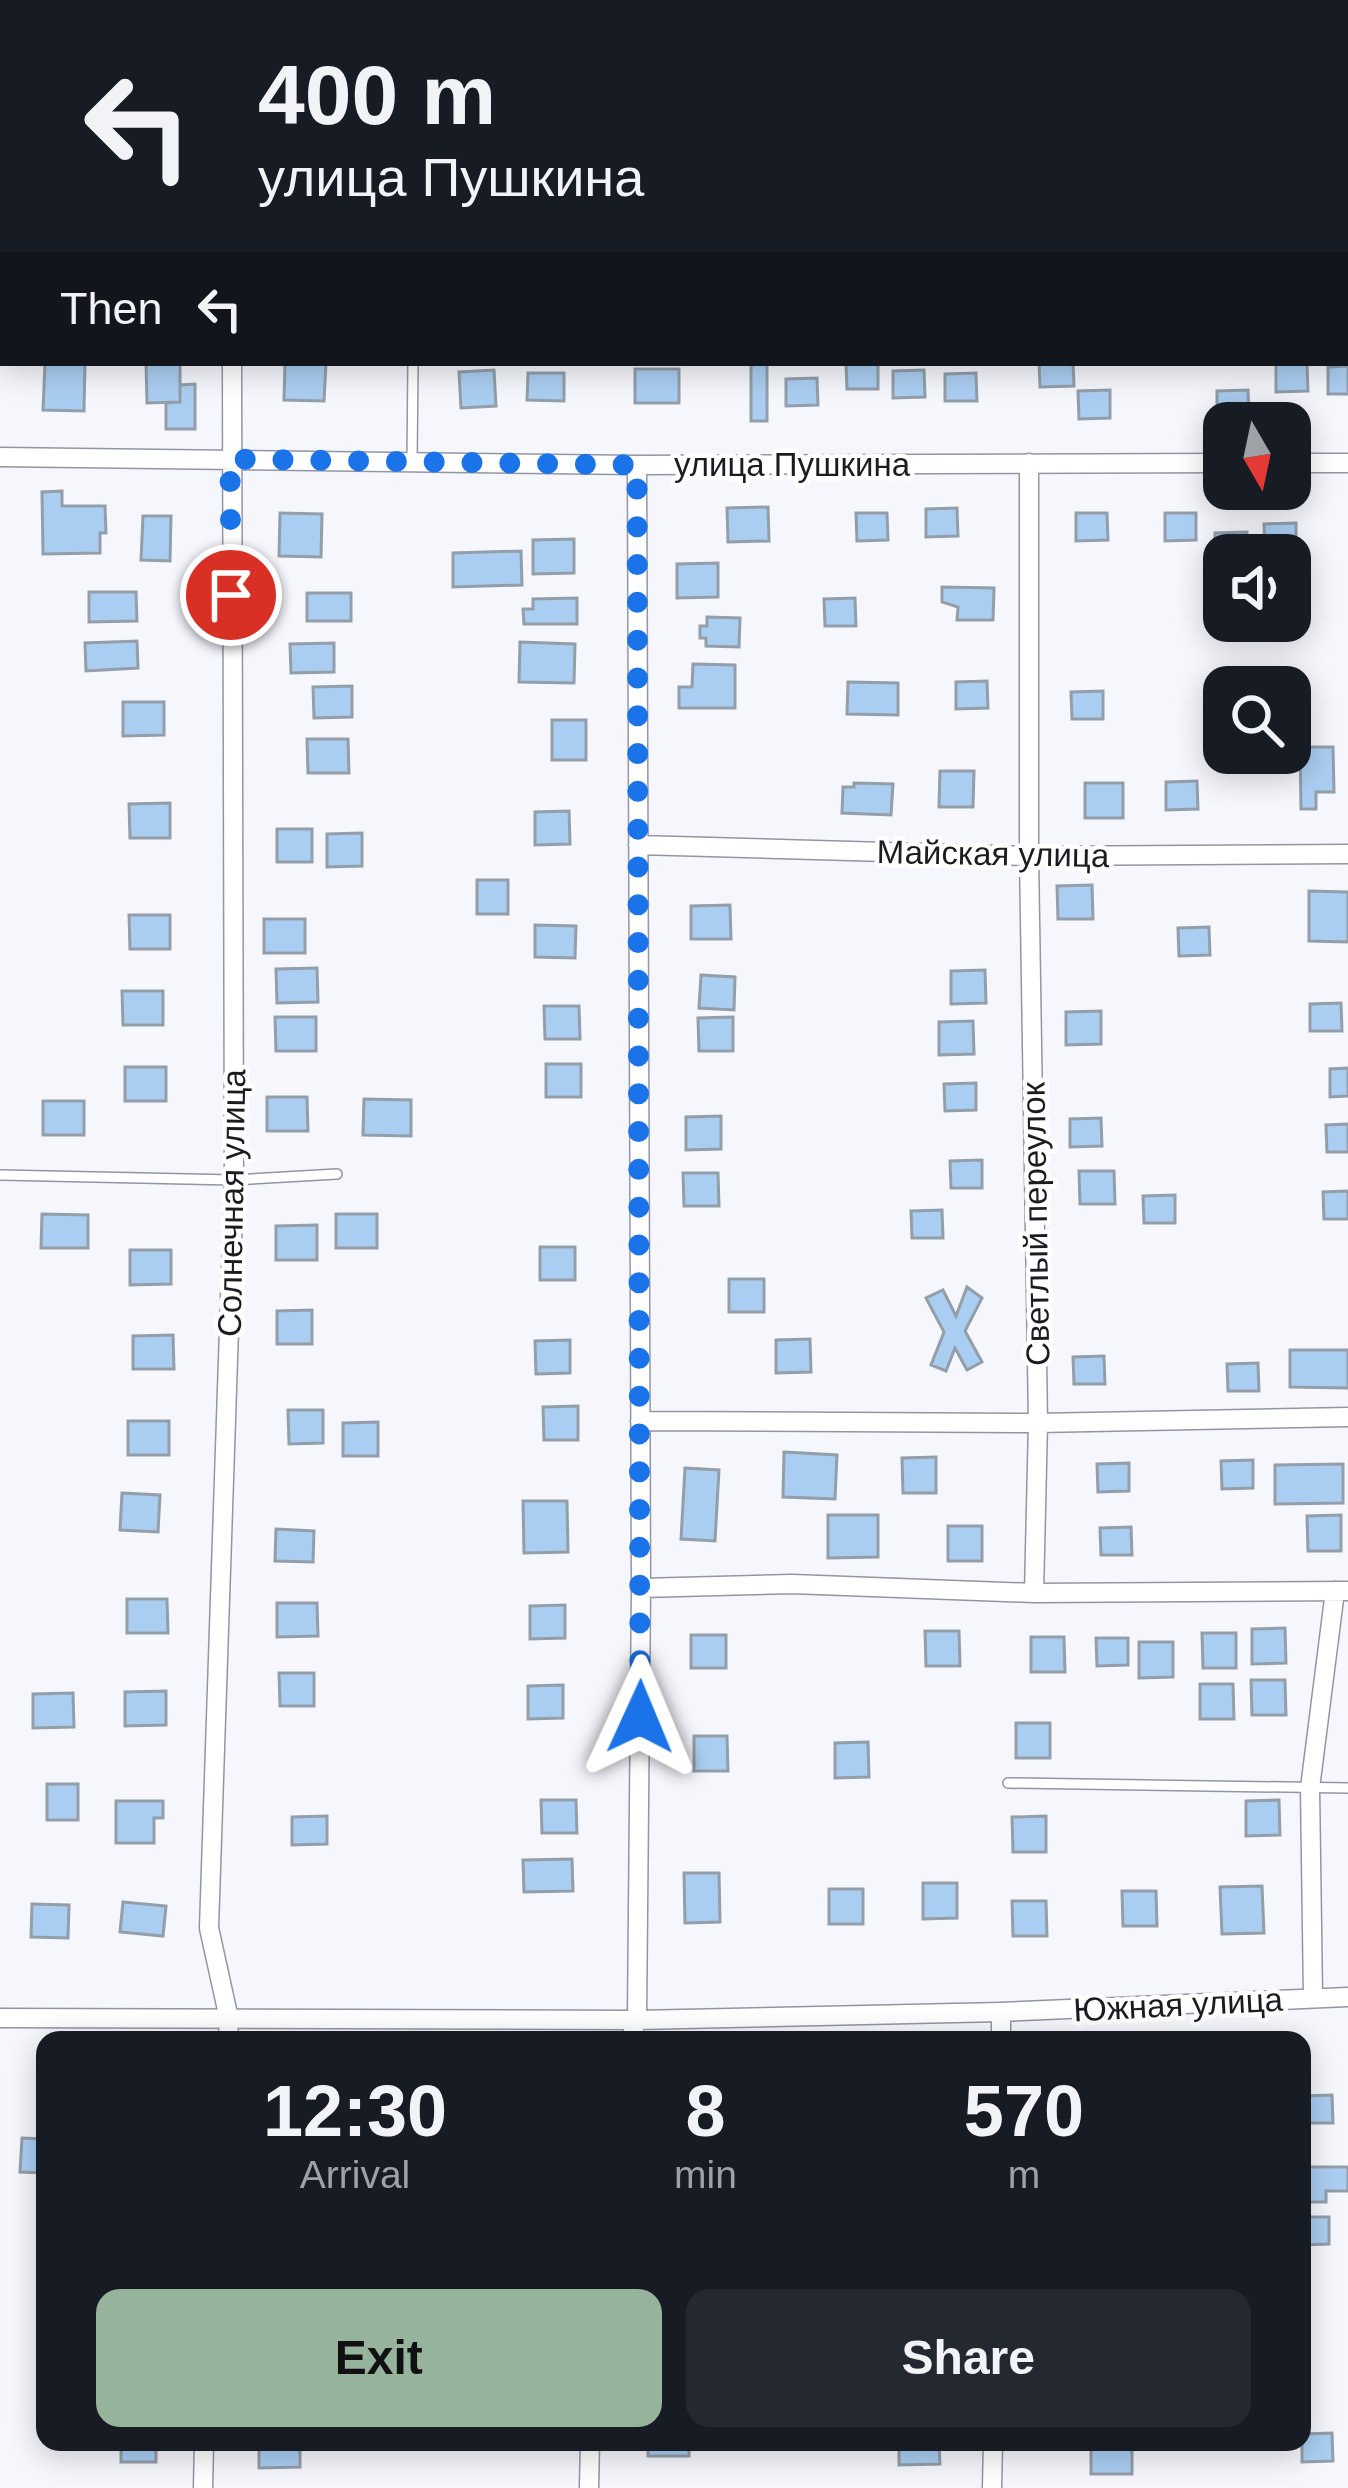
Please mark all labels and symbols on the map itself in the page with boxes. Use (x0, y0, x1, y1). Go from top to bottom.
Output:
north arrow (1203, 402, 1311, 510)
street label: улица Пушкина (674, 446, 911, 483)
pin (180, 544, 282, 646)
street label: Майская улица (876, 833, 1110, 874)
street label: Солнечная улица (211, 1068, 252, 1337)
street label: Светлый переулок (1015, 1081, 1056, 1366)
position arrow (577, 1654, 703, 1780)
street label: Южная улица (1072, 1981, 1284, 2028)

